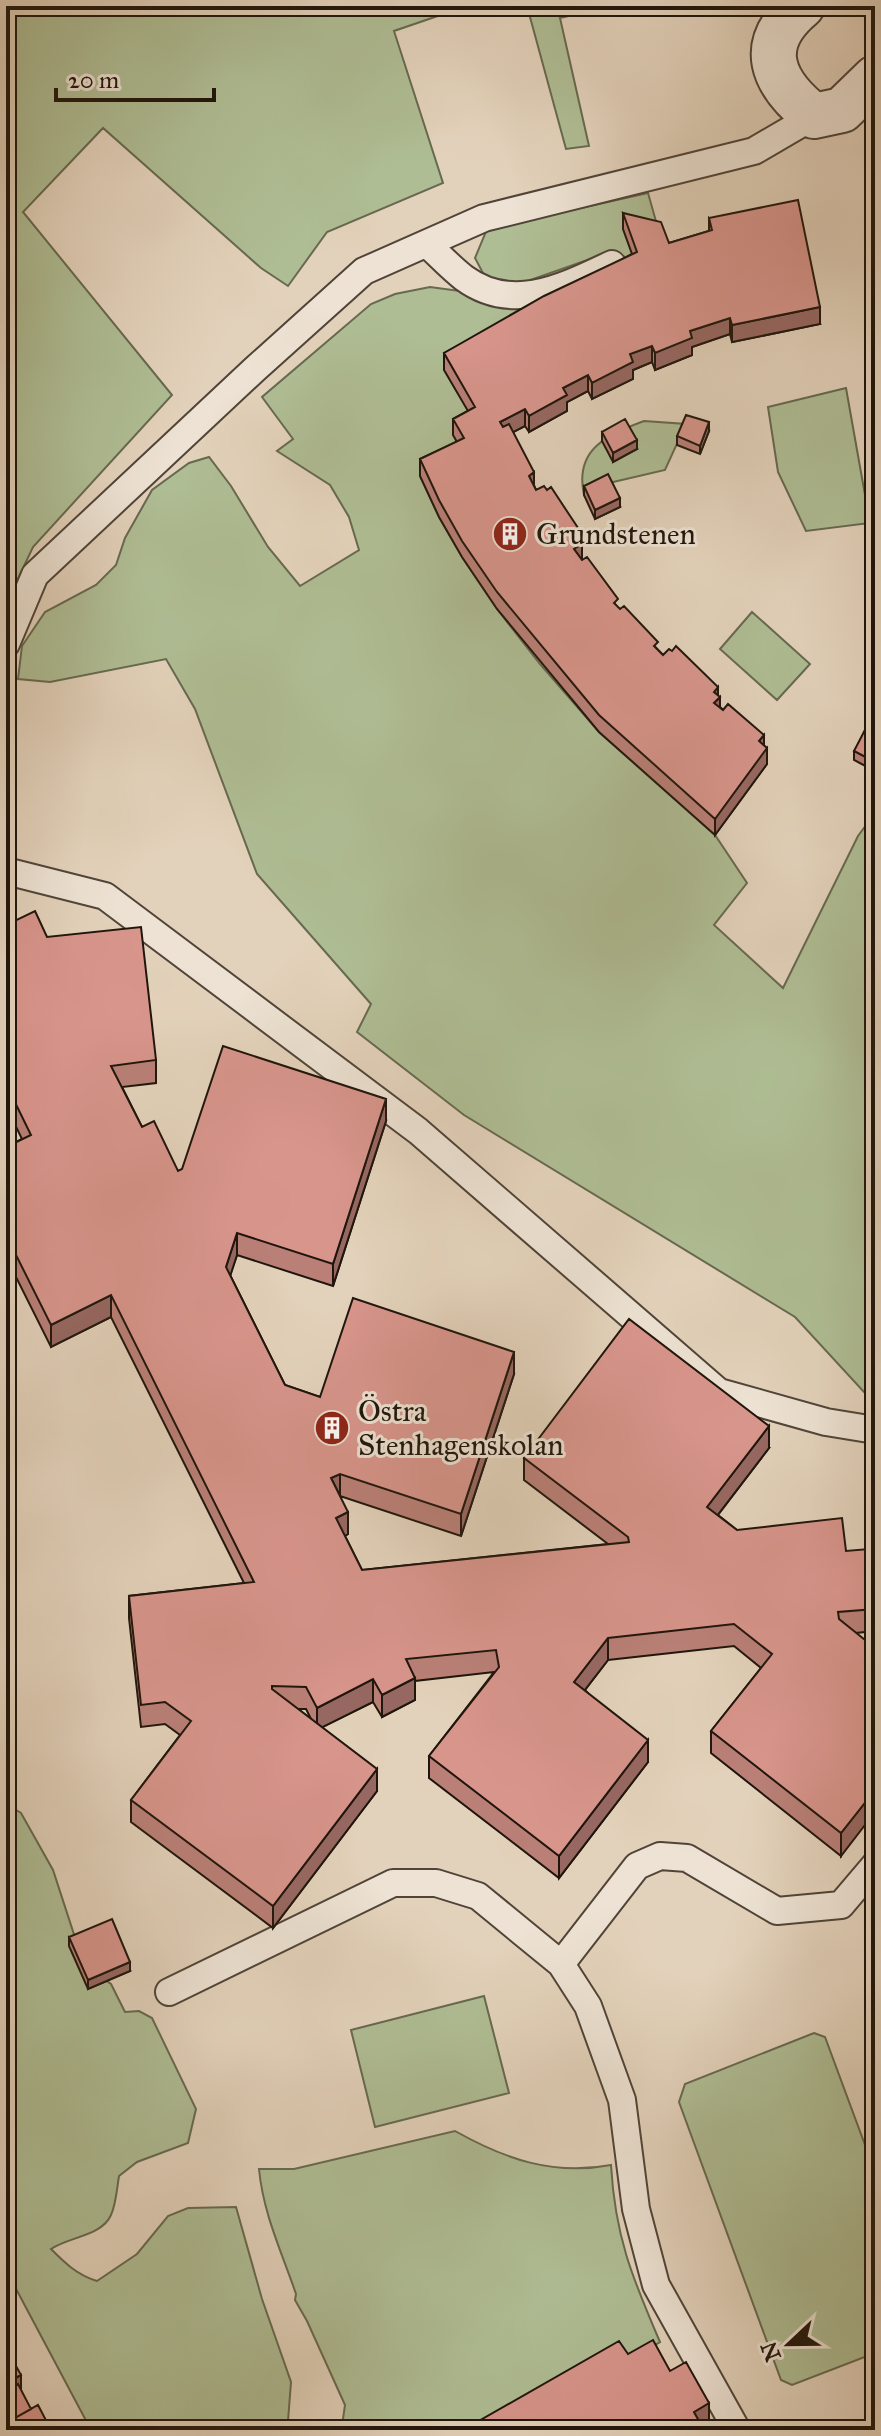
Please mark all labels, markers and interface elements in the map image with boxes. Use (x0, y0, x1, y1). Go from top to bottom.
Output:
scale bar (56, 52, 214, 102)
text: 20 m (68, 65, 119, 95)
building icon: Grundstenen (491, 515, 529, 553)
place label: Grundstenen (536, 516, 696, 552)
place label: Östra Stenhagenskolan (358, 1393, 563, 1463)
building icon: Östra Stenhagenskolan (313, 1409, 351, 1447)
north arrow (749, 2304, 829, 2384)
text: N (755, 2337, 787, 2365)

